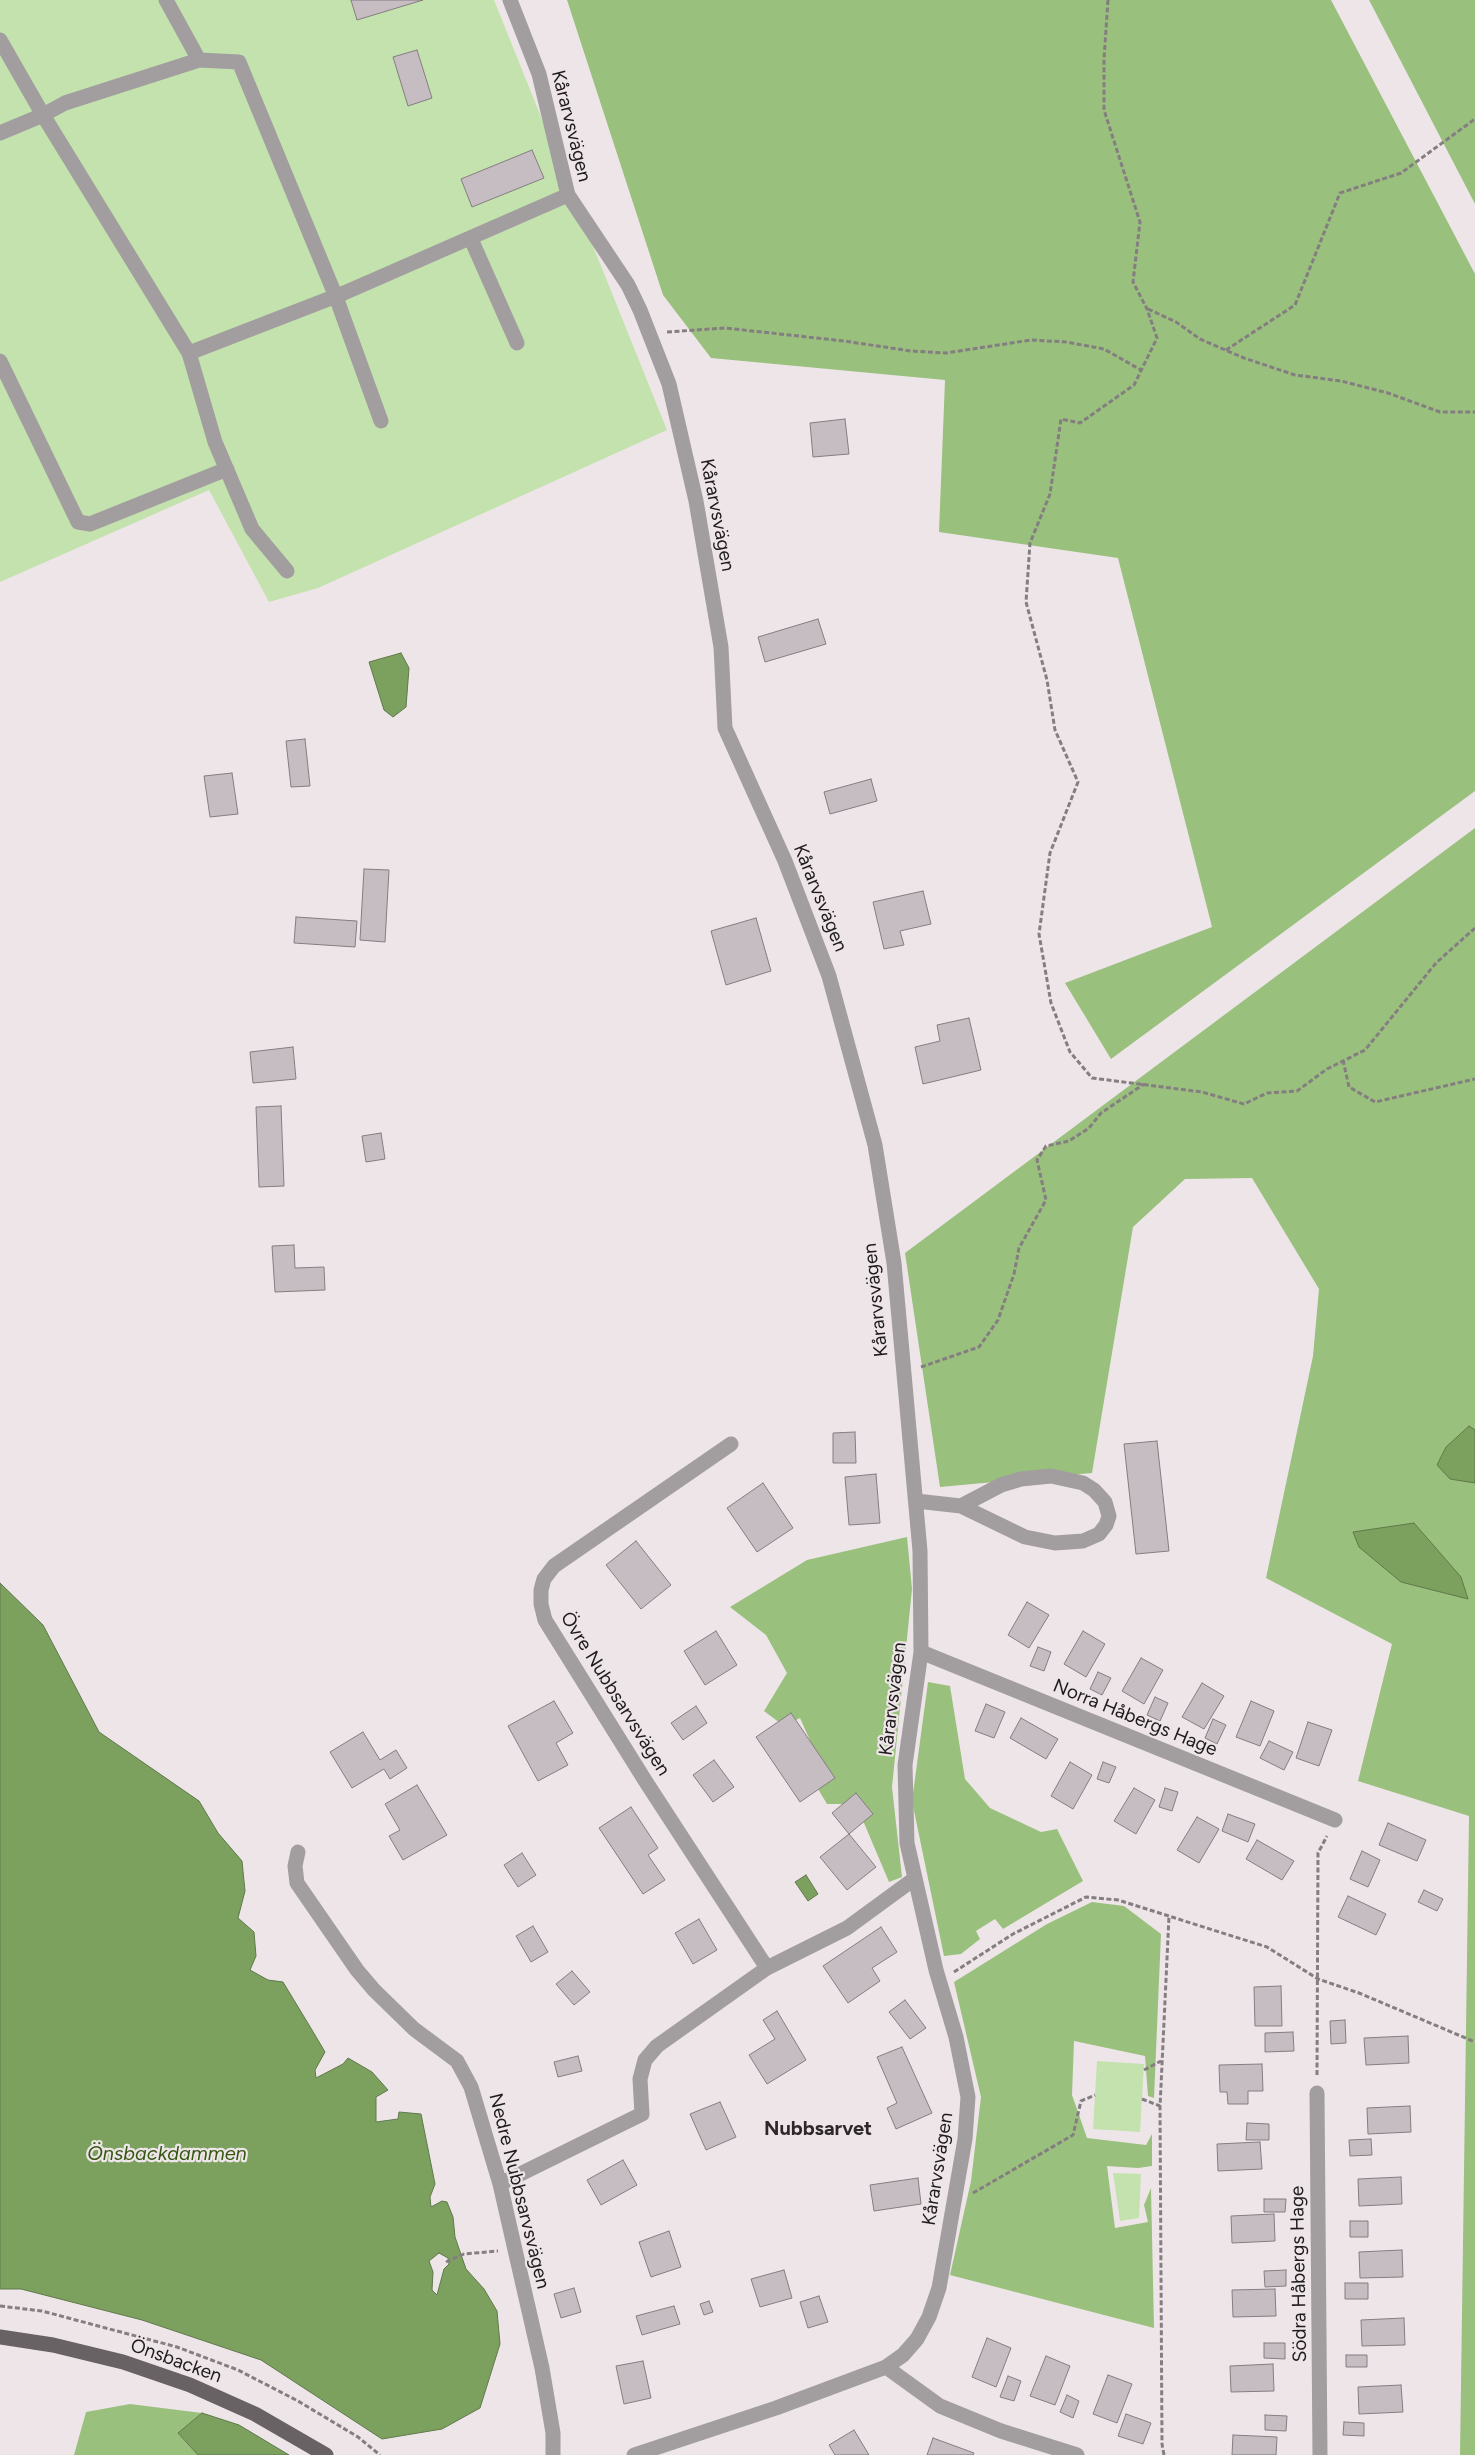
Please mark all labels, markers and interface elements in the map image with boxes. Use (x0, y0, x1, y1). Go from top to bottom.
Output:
street label: Kårarvsvägen (546, 68, 596, 184)
street label: Kårarvsvägen (695, 457, 739, 573)
street label: Kårarvsvägen (788, 841, 852, 955)
street label: Kårarvsvägen (859, 1242, 893, 1358)
street label: Övre Nubbsarvsvägen (555, 1608, 675, 1780)
street label: Kårarvsvägen (875, 1641, 911, 1757)
street label: Norra Håbergs Hage (1050, 1675, 1220, 1761)
street label: Nedre Nubbsarvsvägen (484, 2091, 554, 2291)
street label: Kårarvsvägen (918, 2111, 958, 2227)
district label: Nubbsarvet (764, 2117, 872, 2141)
water label: Önsbackdammen (87, 2142, 247, 2166)
street label: Södra Håbergs Hage (1286, 2185, 1312, 2363)
street label: Önsbacken (127, 2334, 225, 2388)

